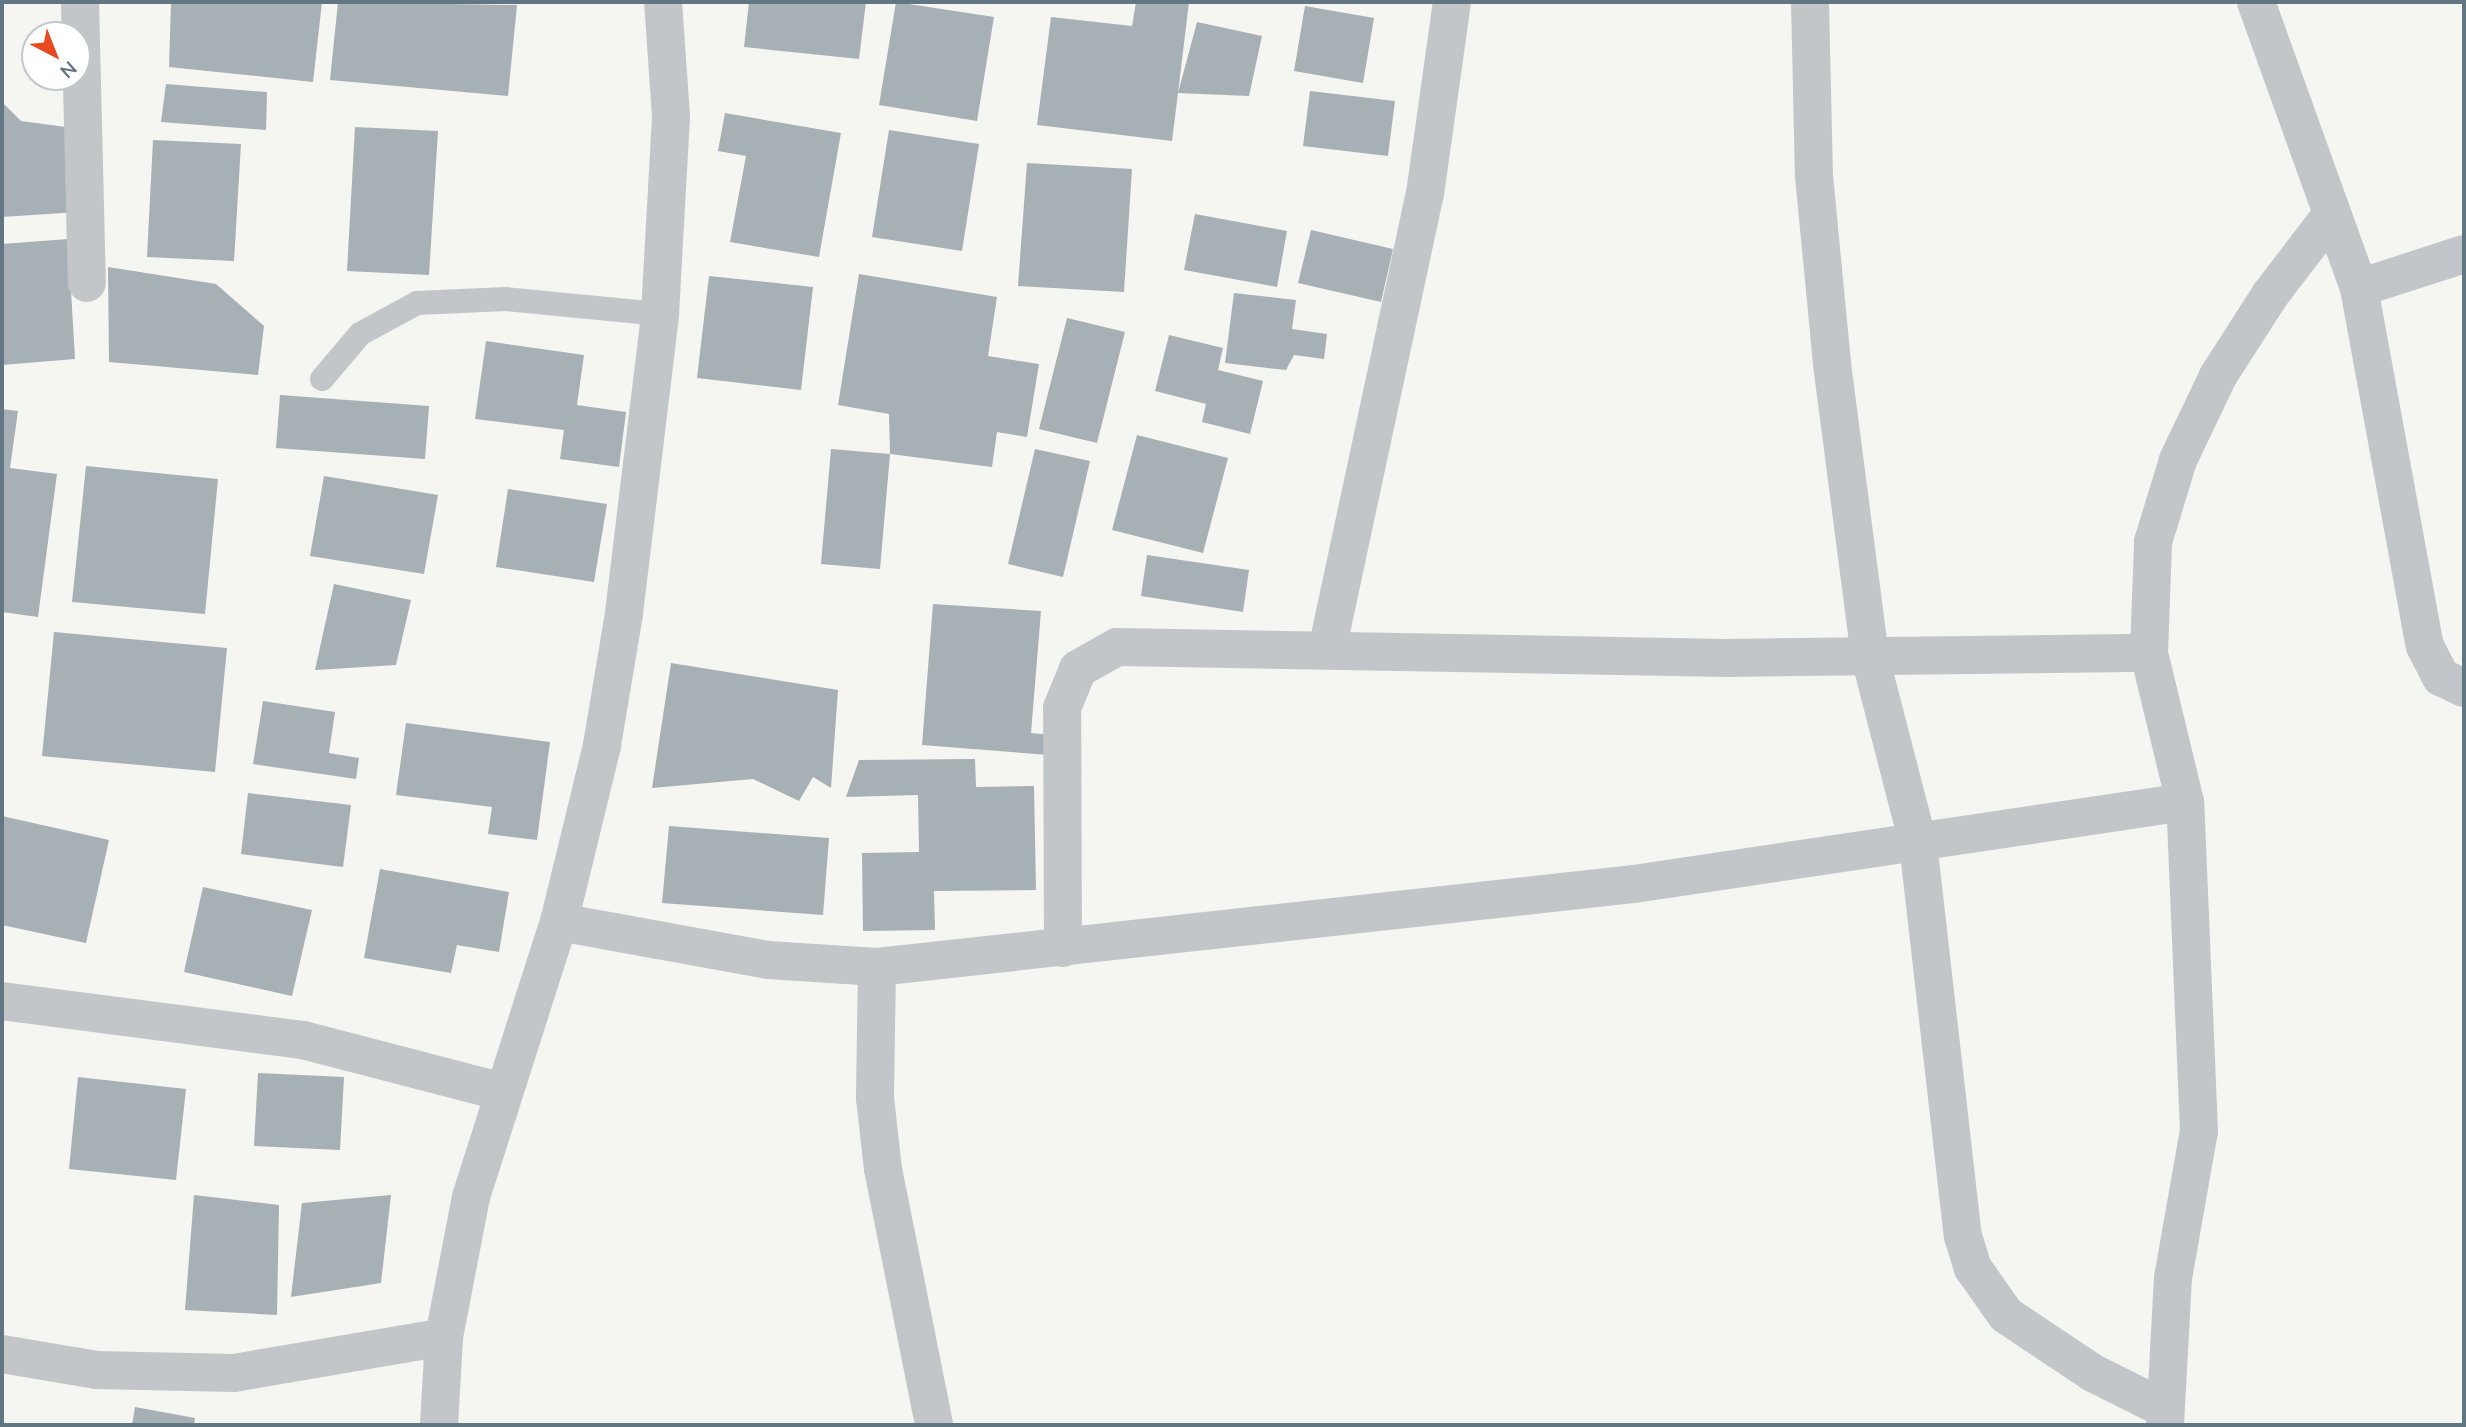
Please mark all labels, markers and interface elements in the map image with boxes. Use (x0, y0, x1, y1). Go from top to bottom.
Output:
north arrow (21, 21, 91, 91)
text: N (55, 56, 82, 84)

